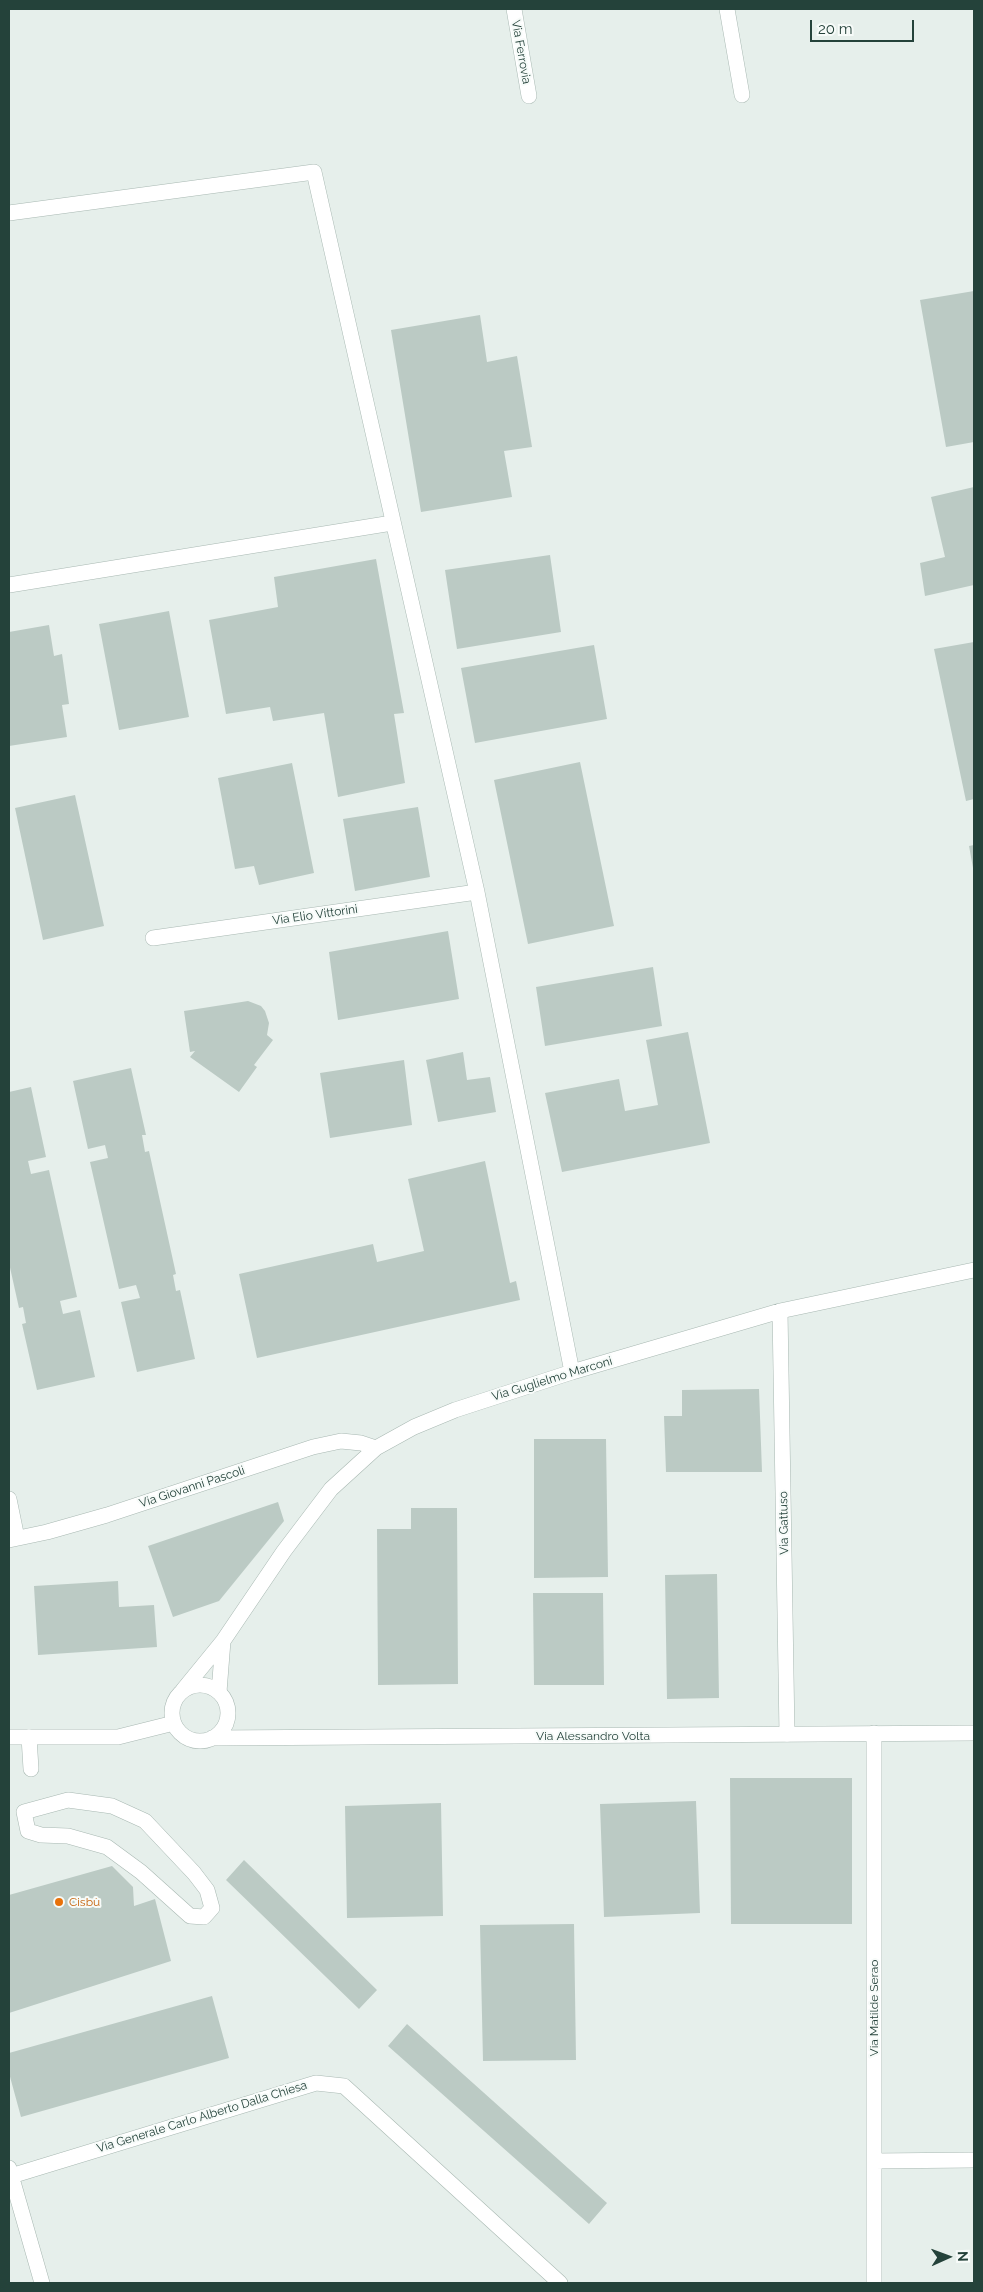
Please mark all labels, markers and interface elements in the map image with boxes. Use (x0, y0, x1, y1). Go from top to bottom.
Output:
scale bar (813, 10, 917, 42)
street label: Via Ferrovia (508, 19, 534, 85)
text: 20 m (818, 20, 853, 38)
street label: Via Elio Vittorini (271, 902, 359, 928)
street label: Via Guglielmo Marconi (490, 1354, 614, 1404)
street label: Via Giovanni Pascoli (137, 1463, 247, 1511)
street label: Via Gattuso (776, 1491, 792, 1555)
street label: Via Alessandro Volta (536, 1729, 650, 1743)
place label: Cisbù (69, 1895, 100, 1909)
marker: Cisbù (53, 1896, 65, 1908)
street label: Via Matilde Serao (867, 1960, 881, 2056)
street label: Via Generale Carlo Alberto Dalla Chiesa (95, 2078, 309, 2156)
north arrow (923, 2232, 973, 2282)
text: N (955, 2251, 971, 2262)

